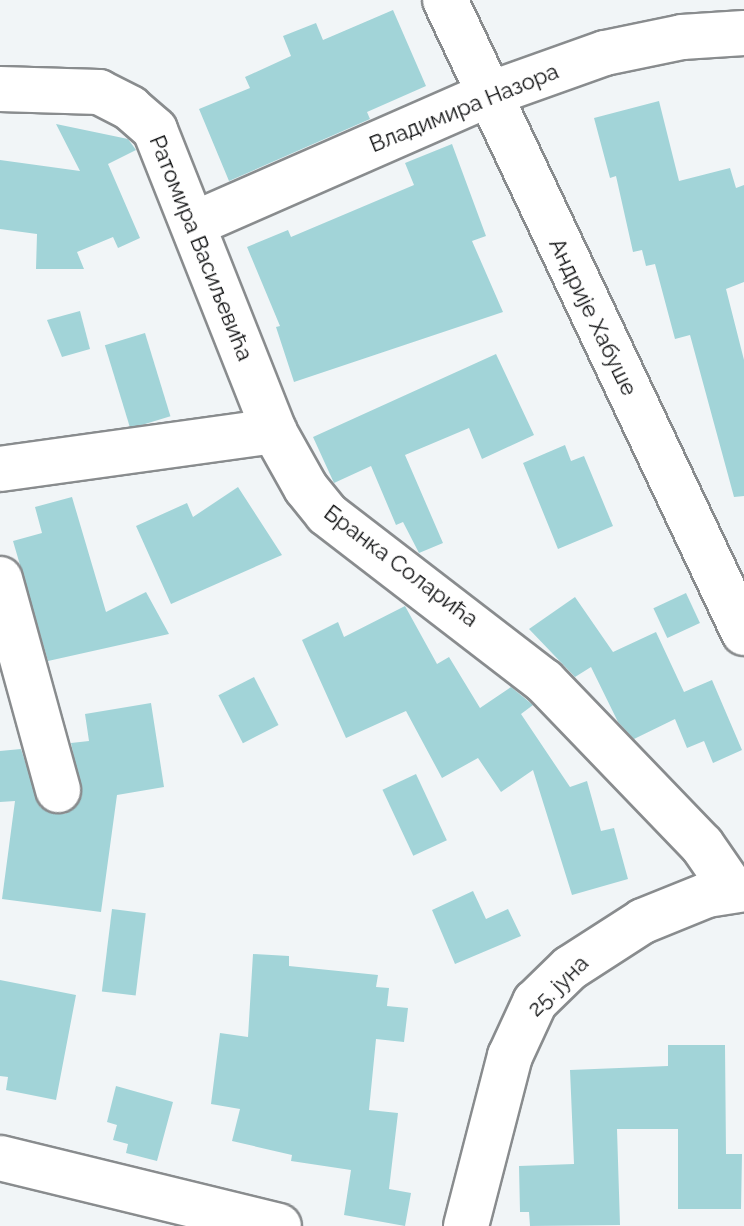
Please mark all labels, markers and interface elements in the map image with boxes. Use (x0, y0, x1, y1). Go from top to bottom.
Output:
street label: Владимира Назора (366, 58, 562, 158)
street label: Ратомира Васиљевића (144, 131, 258, 365)
street label: Андрије Хабуше (543, 234, 643, 400)
street label: Бранка Соларића (319, 500, 483, 632)
street label: 25. јуна (522, 950, 594, 1022)

